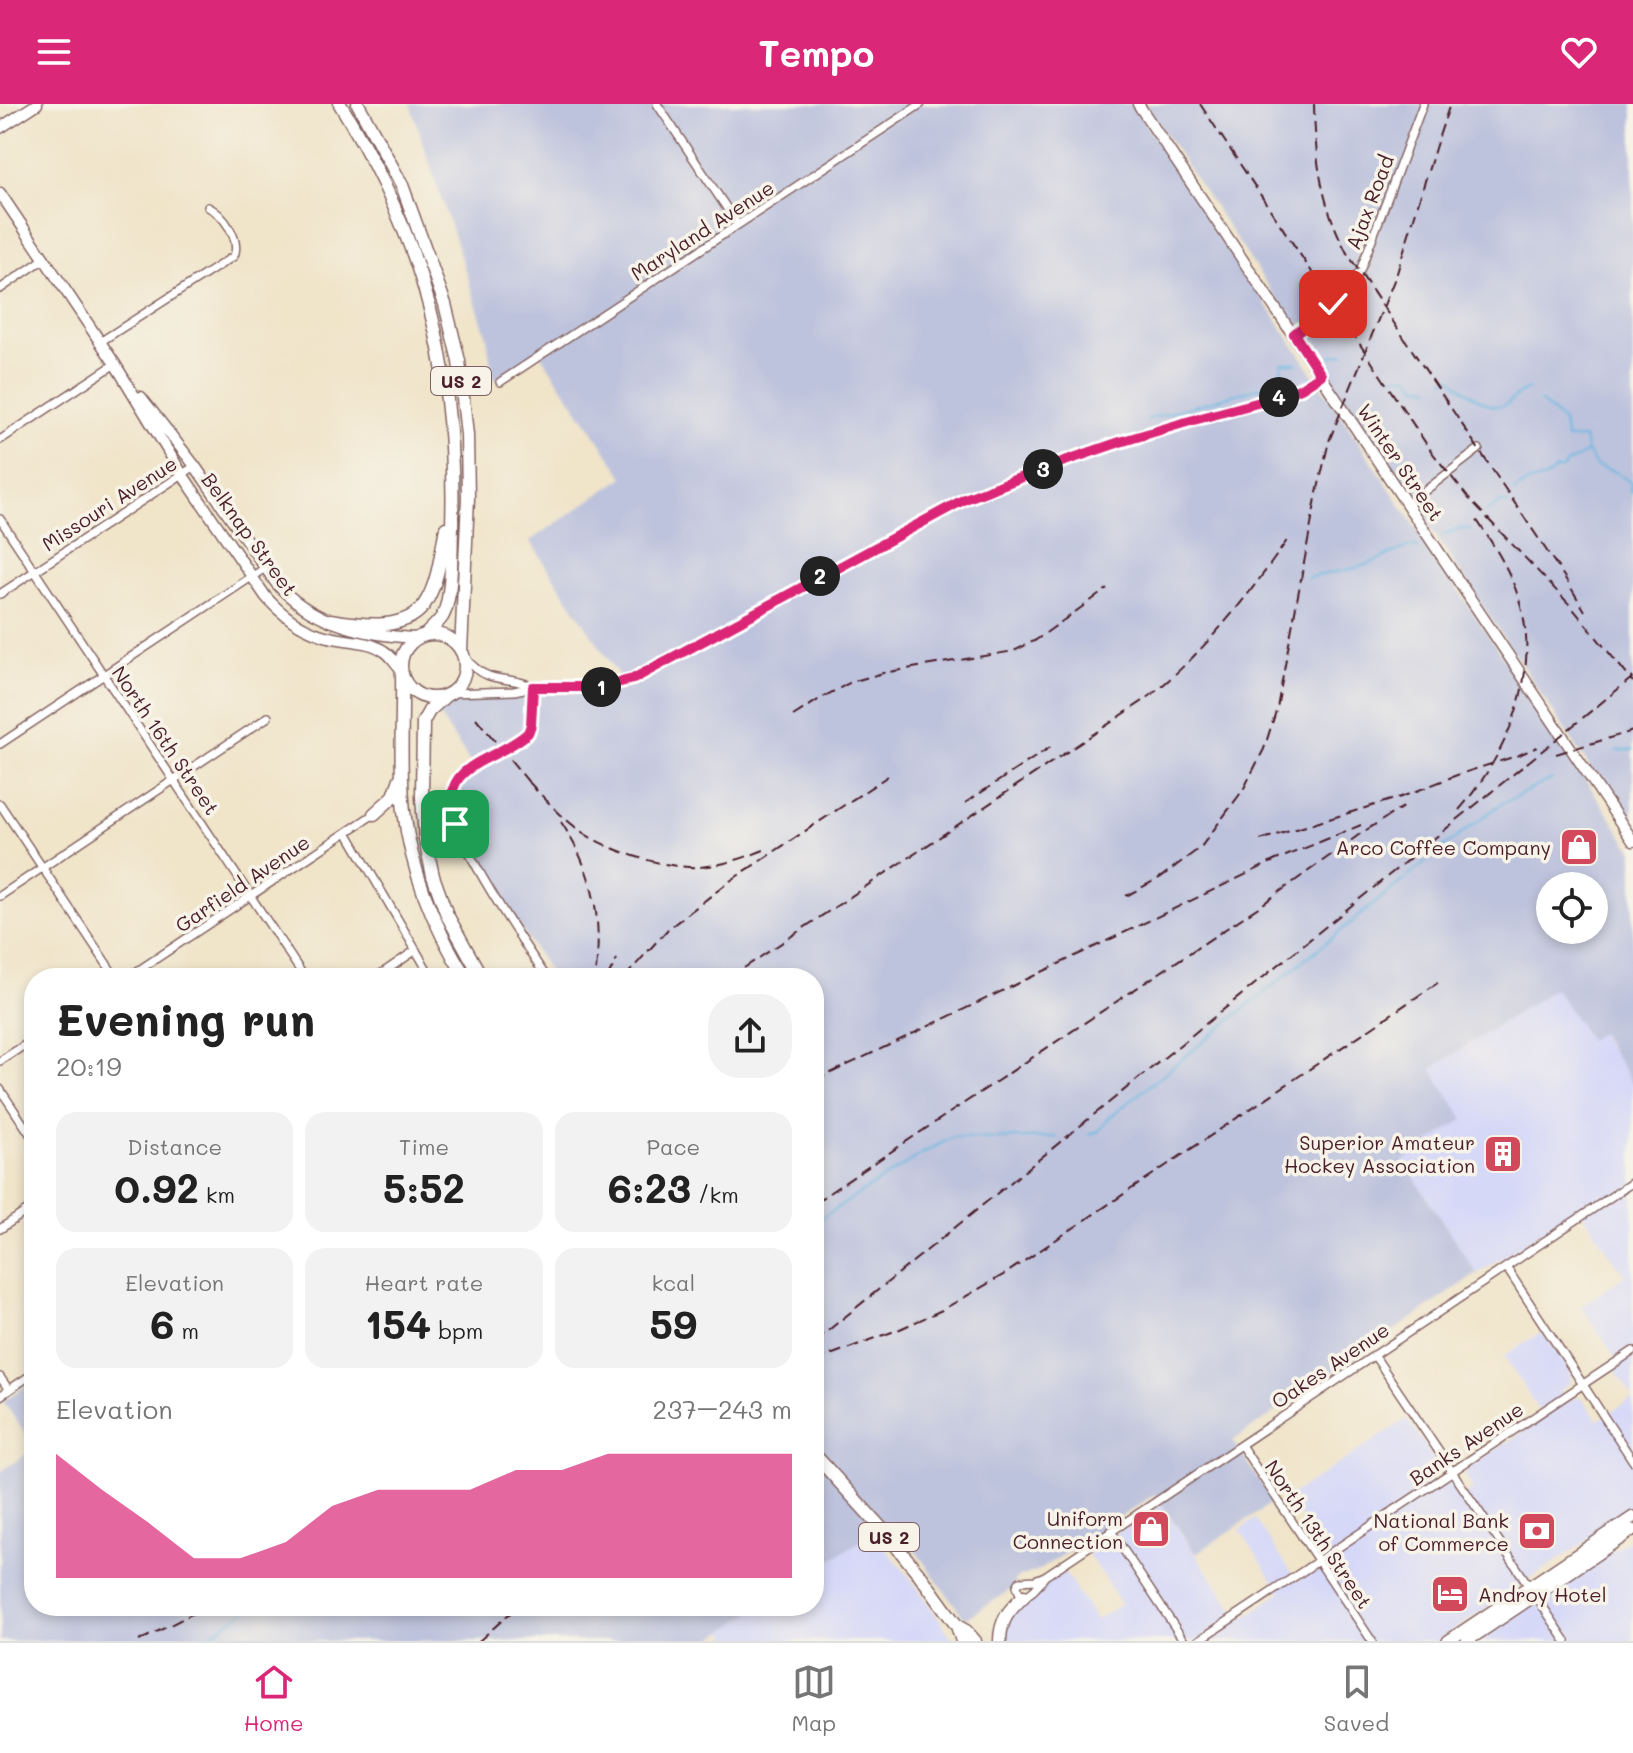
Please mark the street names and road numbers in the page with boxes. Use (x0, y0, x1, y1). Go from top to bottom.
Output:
street label: Ajax Road (1339, 151, 1399, 253)
street label: Maryland Avenue (625, 174, 779, 286)
road number: US 2 (431, 367, 491, 395)
street label: Winter Street (1352, 398, 1450, 526)
street label: Missouri Avenue (36, 450, 182, 556)
street label: Belknap Street (196, 467, 304, 601)
street label: North 16th Street (106, 660, 226, 820)
street label: Garfield Avenue (170, 828, 314, 938)
street label: Oakes Avenue (1266, 1316, 1394, 1414)
street label: Banks Avenue (1404, 1395, 1528, 1491)
street label: North 13th Street (1260, 1455, 1378, 1613)
road number: US 2 (859, 1523, 919, 1551)

